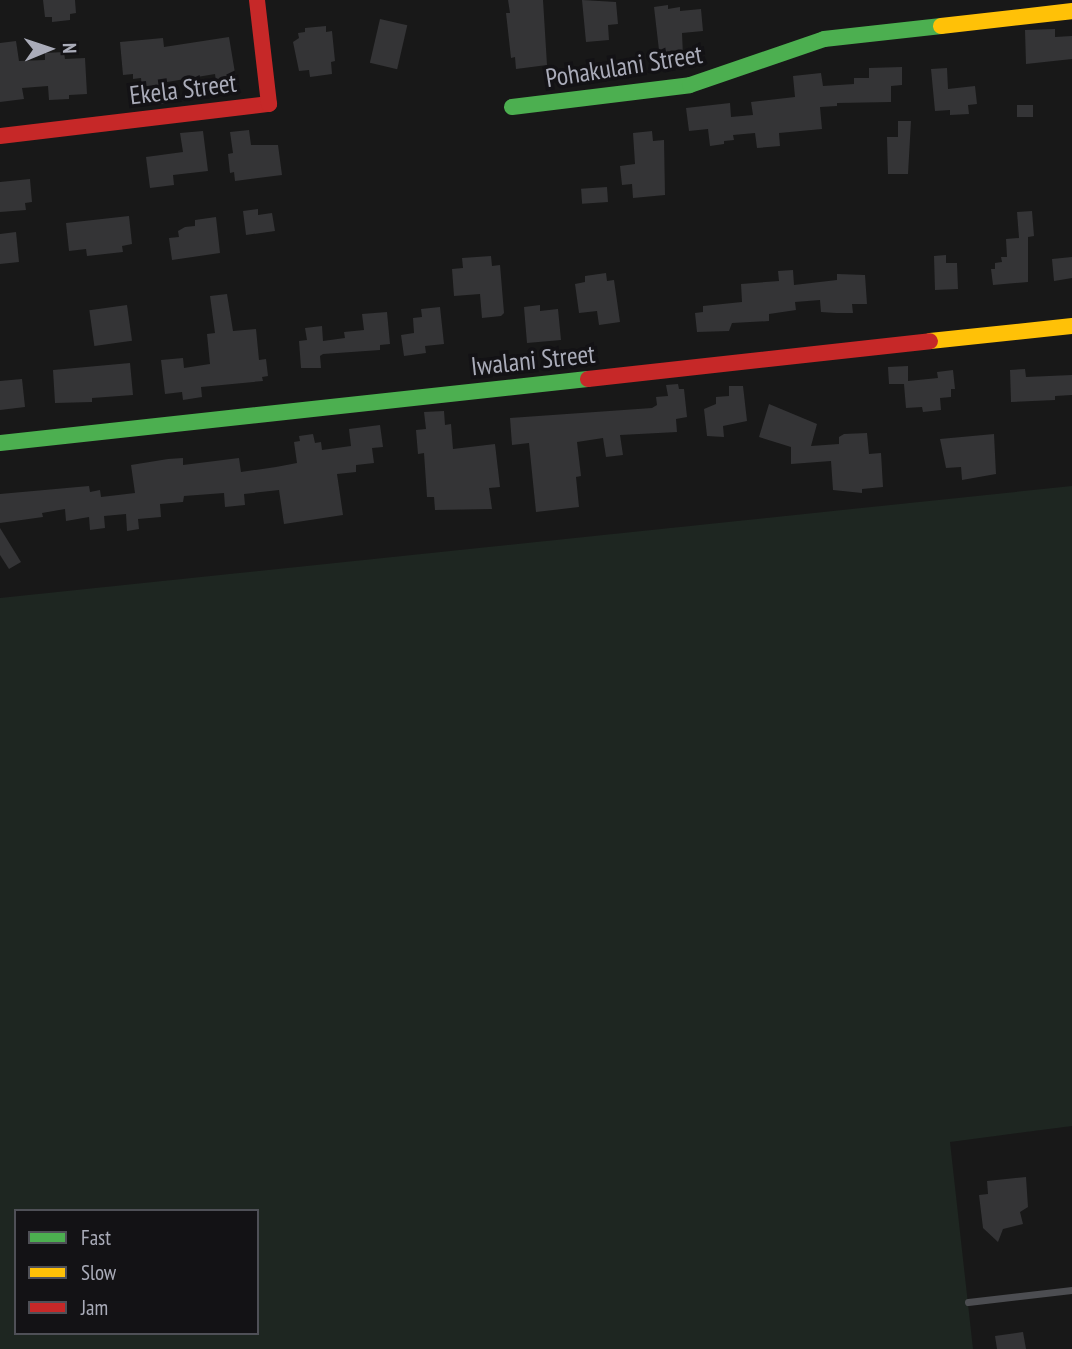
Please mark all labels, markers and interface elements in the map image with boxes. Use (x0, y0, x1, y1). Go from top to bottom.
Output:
north arrow (14, 14, 84, 84)
street label: Pohakulani Street (543, 38, 705, 94)
text: N (58, 43, 82, 54)
street label: Ekela Street (128, 67, 238, 111)
street label: Iwalani Street (469, 338, 597, 382)
legend (14, 1209, 259, 1335)
text: Fast (81, 1224, 111, 1251)
text: Slow (81, 1259, 116, 1286)
text: Jam (81, 1294, 108, 1321)

